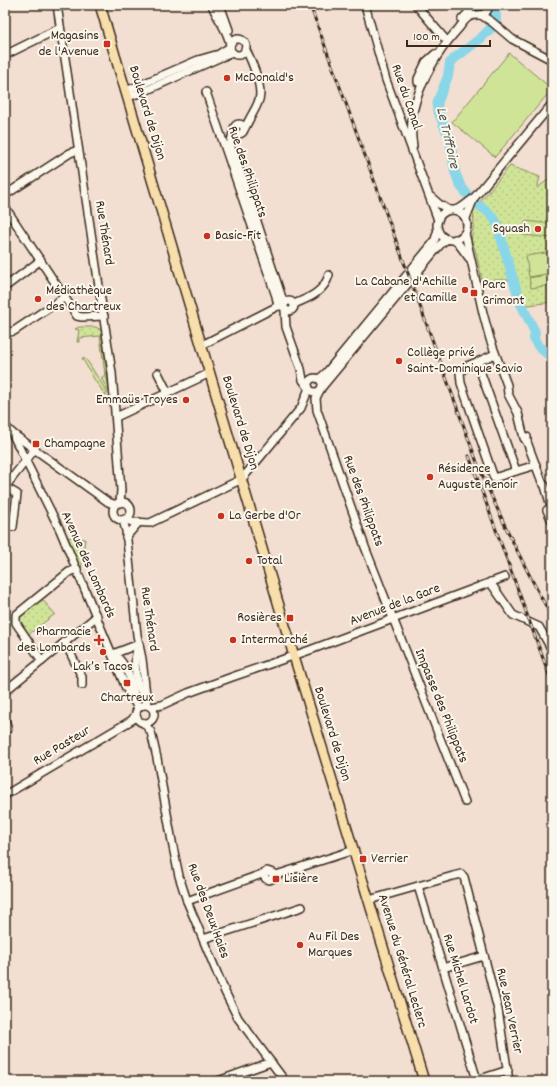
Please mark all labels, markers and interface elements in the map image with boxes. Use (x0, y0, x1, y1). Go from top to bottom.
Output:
scale bar (407, 22, 490, 48)
place label: Magasins de l'Avenue (39, 26, 99, 62)
text: 100 m (413, 29, 440, 46)
marker: Magasins de l'Avenue (102, 39, 112, 49)
street label: Rue du Canal (385, 62, 427, 133)
street label: Boulevard de Dijon (123, 63, 171, 163)
place label: McDonald's (235, 68, 294, 88)
marker: McDonald's (222, 73, 232, 83)
water label: Le Triffoire (429, 105, 465, 172)
street label: Rue des Philippats (222, 123, 272, 221)
street label: Rue Thénard (89, 199, 119, 267)
place label: Squash (493, 219, 530, 239)
marker: Squash (533, 224, 543, 234)
place label: Basic-Fit (215, 226, 261, 246)
marker: Basic-Fit (202, 231, 212, 241)
place label: La Cabane d'Achille et Camille (355, 272, 457, 308)
place label: Parc Grimont (482, 275, 524, 311)
place label: Médiathèque des Chartreux (46, 281, 121, 317)
marker: La Cabane d'Achille et Camille (460, 285, 470, 295)
marker: Parc Grimont (469, 288, 479, 298)
marker: Médiathèque des Chartreux (33, 294, 43, 304)
place label: Collège privé Saint-Dominique Savio (407, 343, 522, 379)
marker: Collège privé Saint-Dominique Savio (394, 356, 404, 366)
street label: Boulevard de Dijon (216, 373, 264, 473)
place label: Emmaüs Troyes (96, 390, 178, 410)
marker: Emmaüs Troyes (181, 395, 191, 405)
place label: Champagne (44, 434, 105, 454)
marker: Champagne (31, 439, 41, 449)
street label: Rue des Philippats (337, 453, 389, 550)
place label: Résidence Auguste Renoir (438, 459, 519, 495)
marker: Résidence Auguste Renoir (425, 472, 435, 482)
place label: La Gerbe d'Or (229, 506, 302, 526)
street label: Avenue des Lombards (55, 508, 121, 622)
marker: La Gerbe d'Or (216, 511, 226, 521)
place label: Total (257, 551, 283, 571)
marker: Total (244, 556, 254, 566)
street label: Avenue de la Gare (347, 579, 443, 631)
street label: Rue Thénard (135, 585, 163, 653)
place label: Rosières (237, 608, 282, 628)
marker: Rosières (285, 613, 295, 623)
place label: Pharmacie des Lombards (17, 622, 91, 658)
place label: Intermarché (241, 630, 308, 650)
marker: Pharmacie des Lombards (94, 635, 104, 645)
marker: Intermarché (228, 635, 238, 645)
street label: Impasse des Philippats (409, 646, 473, 766)
marker: Lak’s Tacos (98, 647, 108, 657)
place label: Lak’s Tacos (73, 657, 133, 677)
marker: Chartreux (122, 678, 132, 688)
street label: Boulevard de Dijon (308, 684, 356, 784)
place label: Chartreux (101, 688, 153, 708)
street label: Rue Pasteur (30, 721, 95, 771)
place label: Verrier (371, 849, 409, 869)
marker: Verrier (358, 854, 368, 864)
street label: Rue des Deux Haies (181, 860, 235, 962)
place label: Lisière (284, 869, 318, 889)
marker: Lisière (271, 874, 281, 884)
street label: Avenue du Général Leclerc (372, 892, 432, 1031)
place label: Au Fil Des Marques (308, 927, 360, 963)
street label: Rue Michel Lardot (437, 932, 483, 1026)
marker: Au Fil Des Marques (295, 940, 305, 950)
street label: Rue Jean Verrier (490, 966, 528, 1056)

